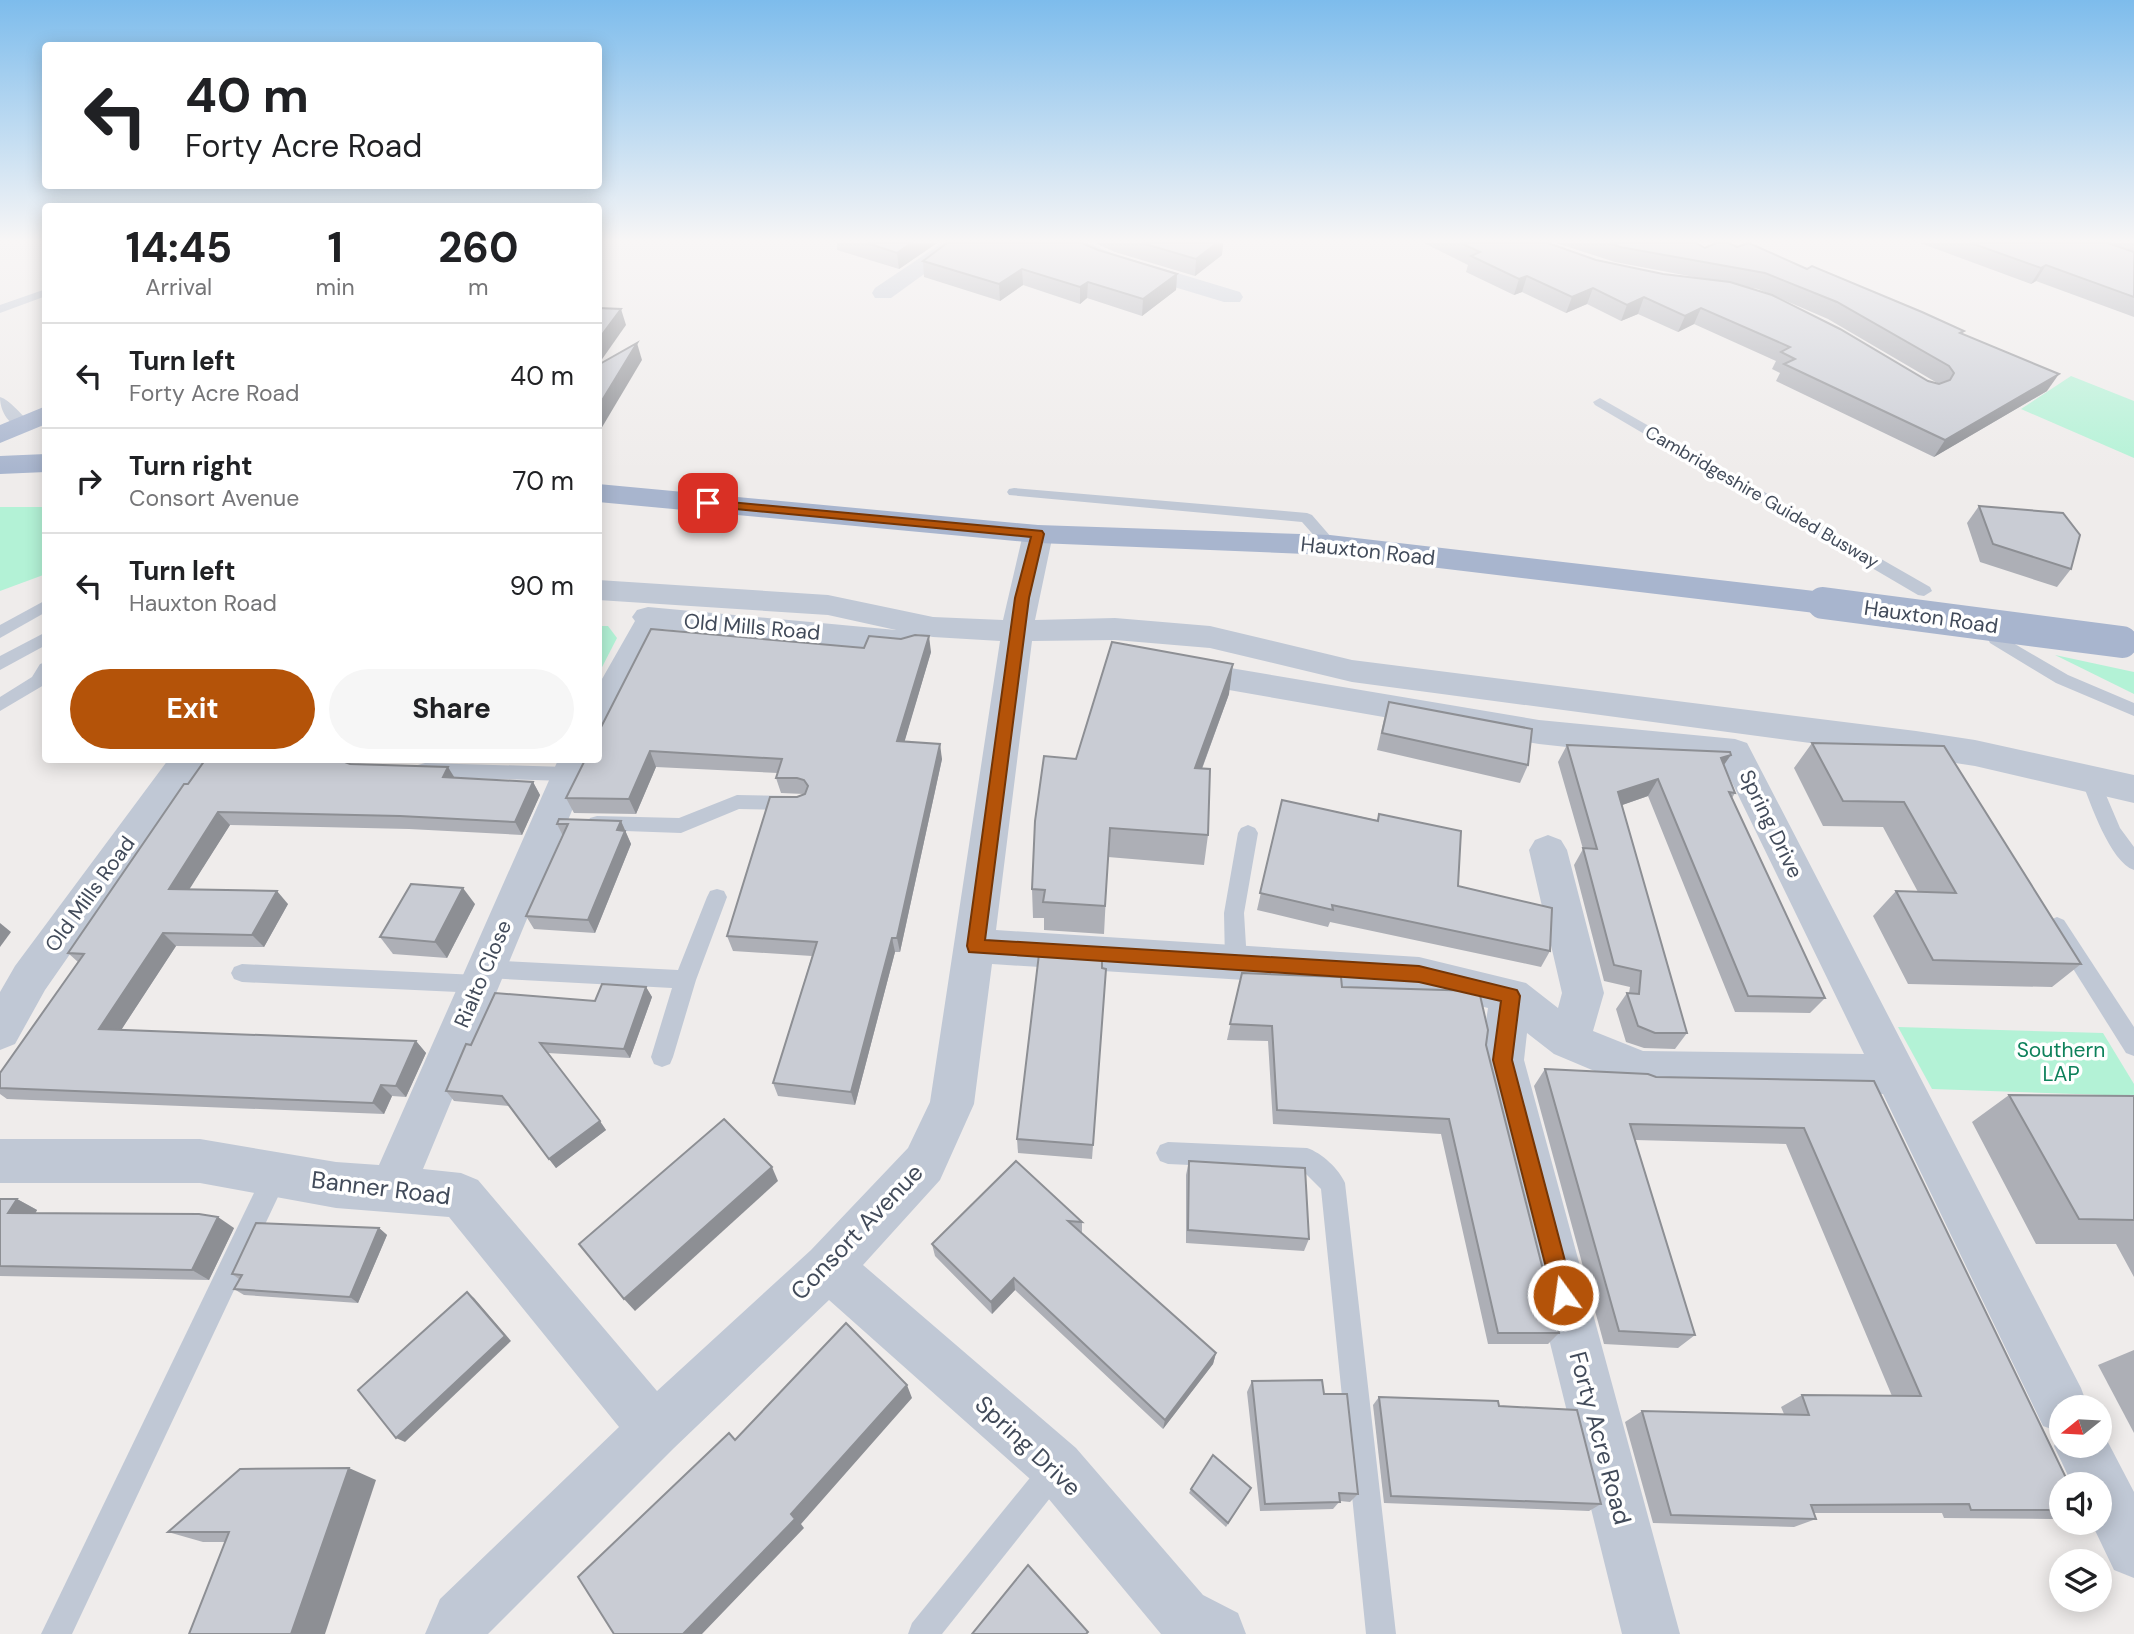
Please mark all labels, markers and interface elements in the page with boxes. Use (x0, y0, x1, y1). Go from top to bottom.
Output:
text: 40 m (185, 63, 309, 127)
icon: left (70, 70, 161, 161)
text: Forty Acre Road (185, 125, 422, 167)
text: 14:45 (125, 220, 232, 275)
text: 1 (327, 220, 343, 275)
text: 260 (438, 220, 519, 275)
text: Arrival (145, 272, 212, 302)
text: min (316, 272, 355, 302)
text: m (468, 272, 489, 302)
text: Turn left (129, 344, 236, 378)
icon: left (70, 357, 108, 395)
text: 40 m (510, 359, 574, 393)
text: Forty Acre Road (129, 378, 300, 408)
street label: Cambridgeshire Guided Busway (1641, 420, 1883, 574)
text: Turn right (129, 449, 253, 483)
icon: right (70, 462, 108, 500)
text: 70 m (513, 464, 574, 498)
pin (678, 473, 738, 533)
text: Consort Avenue (129, 483, 299, 513)
icon: arrive (689, 484, 727, 522)
street label: Hauxton Road (1299, 530, 1437, 572)
text: Turn left (129, 554, 236, 588)
icon: left (70, 567, 108, 605)
text: 90 m (510, 569, 574, 603)
text: Hauxton Road (129, 588, 277, 618)
street label: Hauxton Road (1862, 594, 2000, 640)
street label: Old Mills Road (683, 607, 821, 647)
button: Exit (70, 669, 315, 749)
button: Share (329, 669, 574, 749)
street label: Spring Drive (1733, 765, 1809, 883)
street label: Old Mills Road (38, 830, 142, 958)
street label: Rialto Close (448, 916, 518, 1032)
park label: Southern LAP (2017, 1036, 2105, 1088)
street label: Consort Avenue (784, 1157, 930, 1306)
street label: Banner Road (310, 1164, 452, 1211)
position arrow (1526, 1258, 1600, 1332)
street label: Forty Acre Road (1562, 1348, 1638, 1528)
street label: Spring Drive (969, 1389, 1088, 1503)
north arrow (2049, 1395, 2112, 1458)
map controls (2049, 1395, 2112, 1612)
button: sound (2049, 1472, 2112, 1535)
button: layers (2049, 1549, 2112, 1612)

